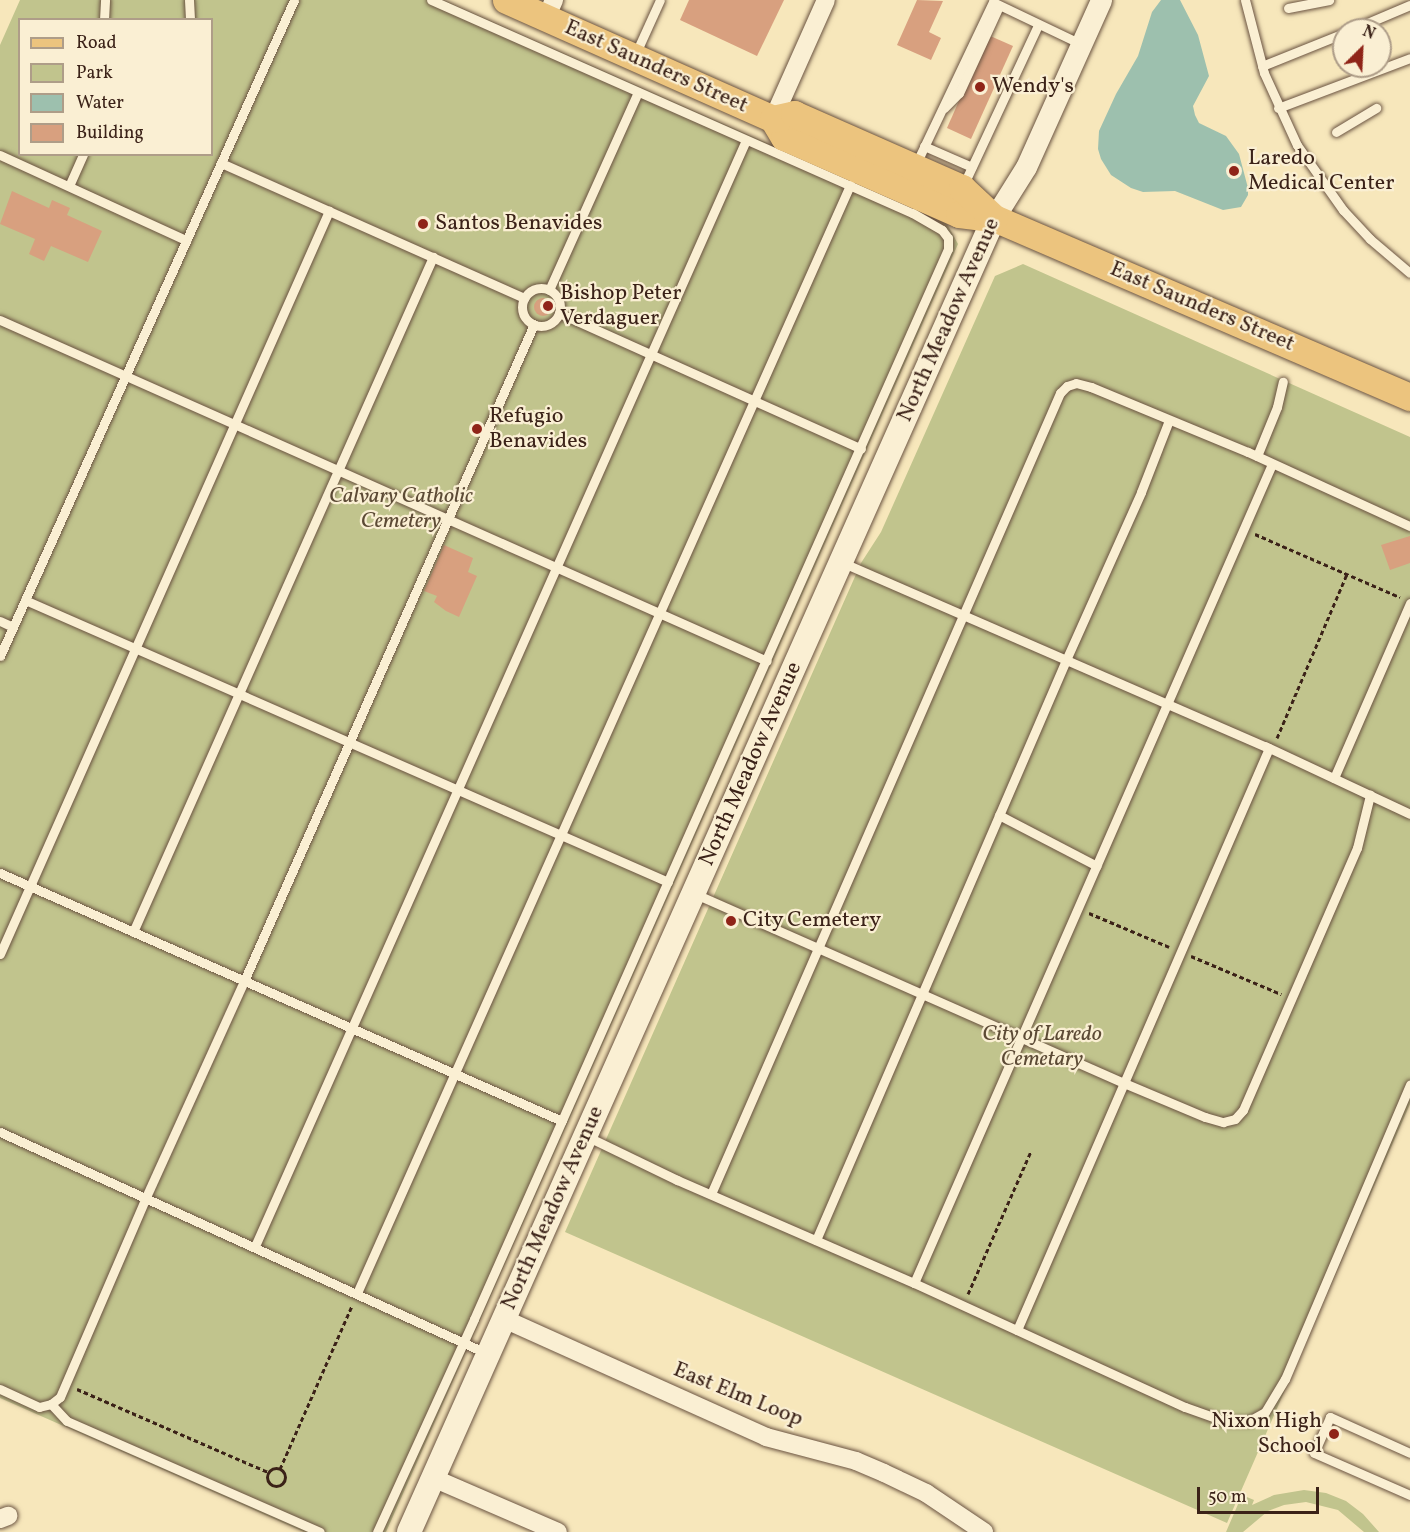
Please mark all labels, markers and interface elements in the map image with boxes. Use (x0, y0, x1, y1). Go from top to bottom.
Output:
street label: East Saunders Street (560, 15, 752, 119)
legend (18, 18, 213, 156)
north arrow (1332, 18, 1392, 78)
text: N (1359, 21, 1378, 46)
text: Road (76, 31, 117, 56)
text: Park (76, 61, 113, 86)
place label: Wendy's (992, 74, 1074, 100)
marker: Wendy's (973, 80, 987, 94)
text: Water (76, 91, 124, 116)
text: Building (76, 121, 144, 146)
place label: Laredo Medical Center (1248, 145, 1394, 196)
marker: Laredo Medical Center (1225, 162, 1243, 180)
place label: Santos Benavides (435, 211, 602, 237)
street label: North Meadow Avenue (892, 214, 1006, 426)
marker: Santos Benavides (416, 217, 430, 231)
street label: East Saunders Street (1106, 256, 1298, 358)
place label: Bishop Peter Verdaguer (560, 280, 681, 332)
marker: Bishop Peter Verdaguer (541, 299, 555, 313)
place label: Refugio Benavides (489, 403, 587, 454)
marker: Refugio Benavides (470, 422, 484, 436)
park label: Calvary Catholic Cemetery (329, 483, 473, 534)
street label: North Meadow Avenue (694, 658, 808, 870)
place label: City Cemetery (743, 908, 882, 934)
marker: City Cemetery (724, 914, 738, 928)
park label: City of Laredo Cemetary (982, 1021, 1102, 1072)
street label: North Meadow Avenue (496, 1102, 610, 1314)
street label: East Elm Loop (669, 1357, 807, 1433)
place label: Nixon High School (1211, 1408, 1322, 1460)
marker: Nixon High School (1327, 1427, 1341, 1441)
scale bar (1200, 1475, 1322, 1513)
text: 50 m (1208, 1485, 1247, 1510)

